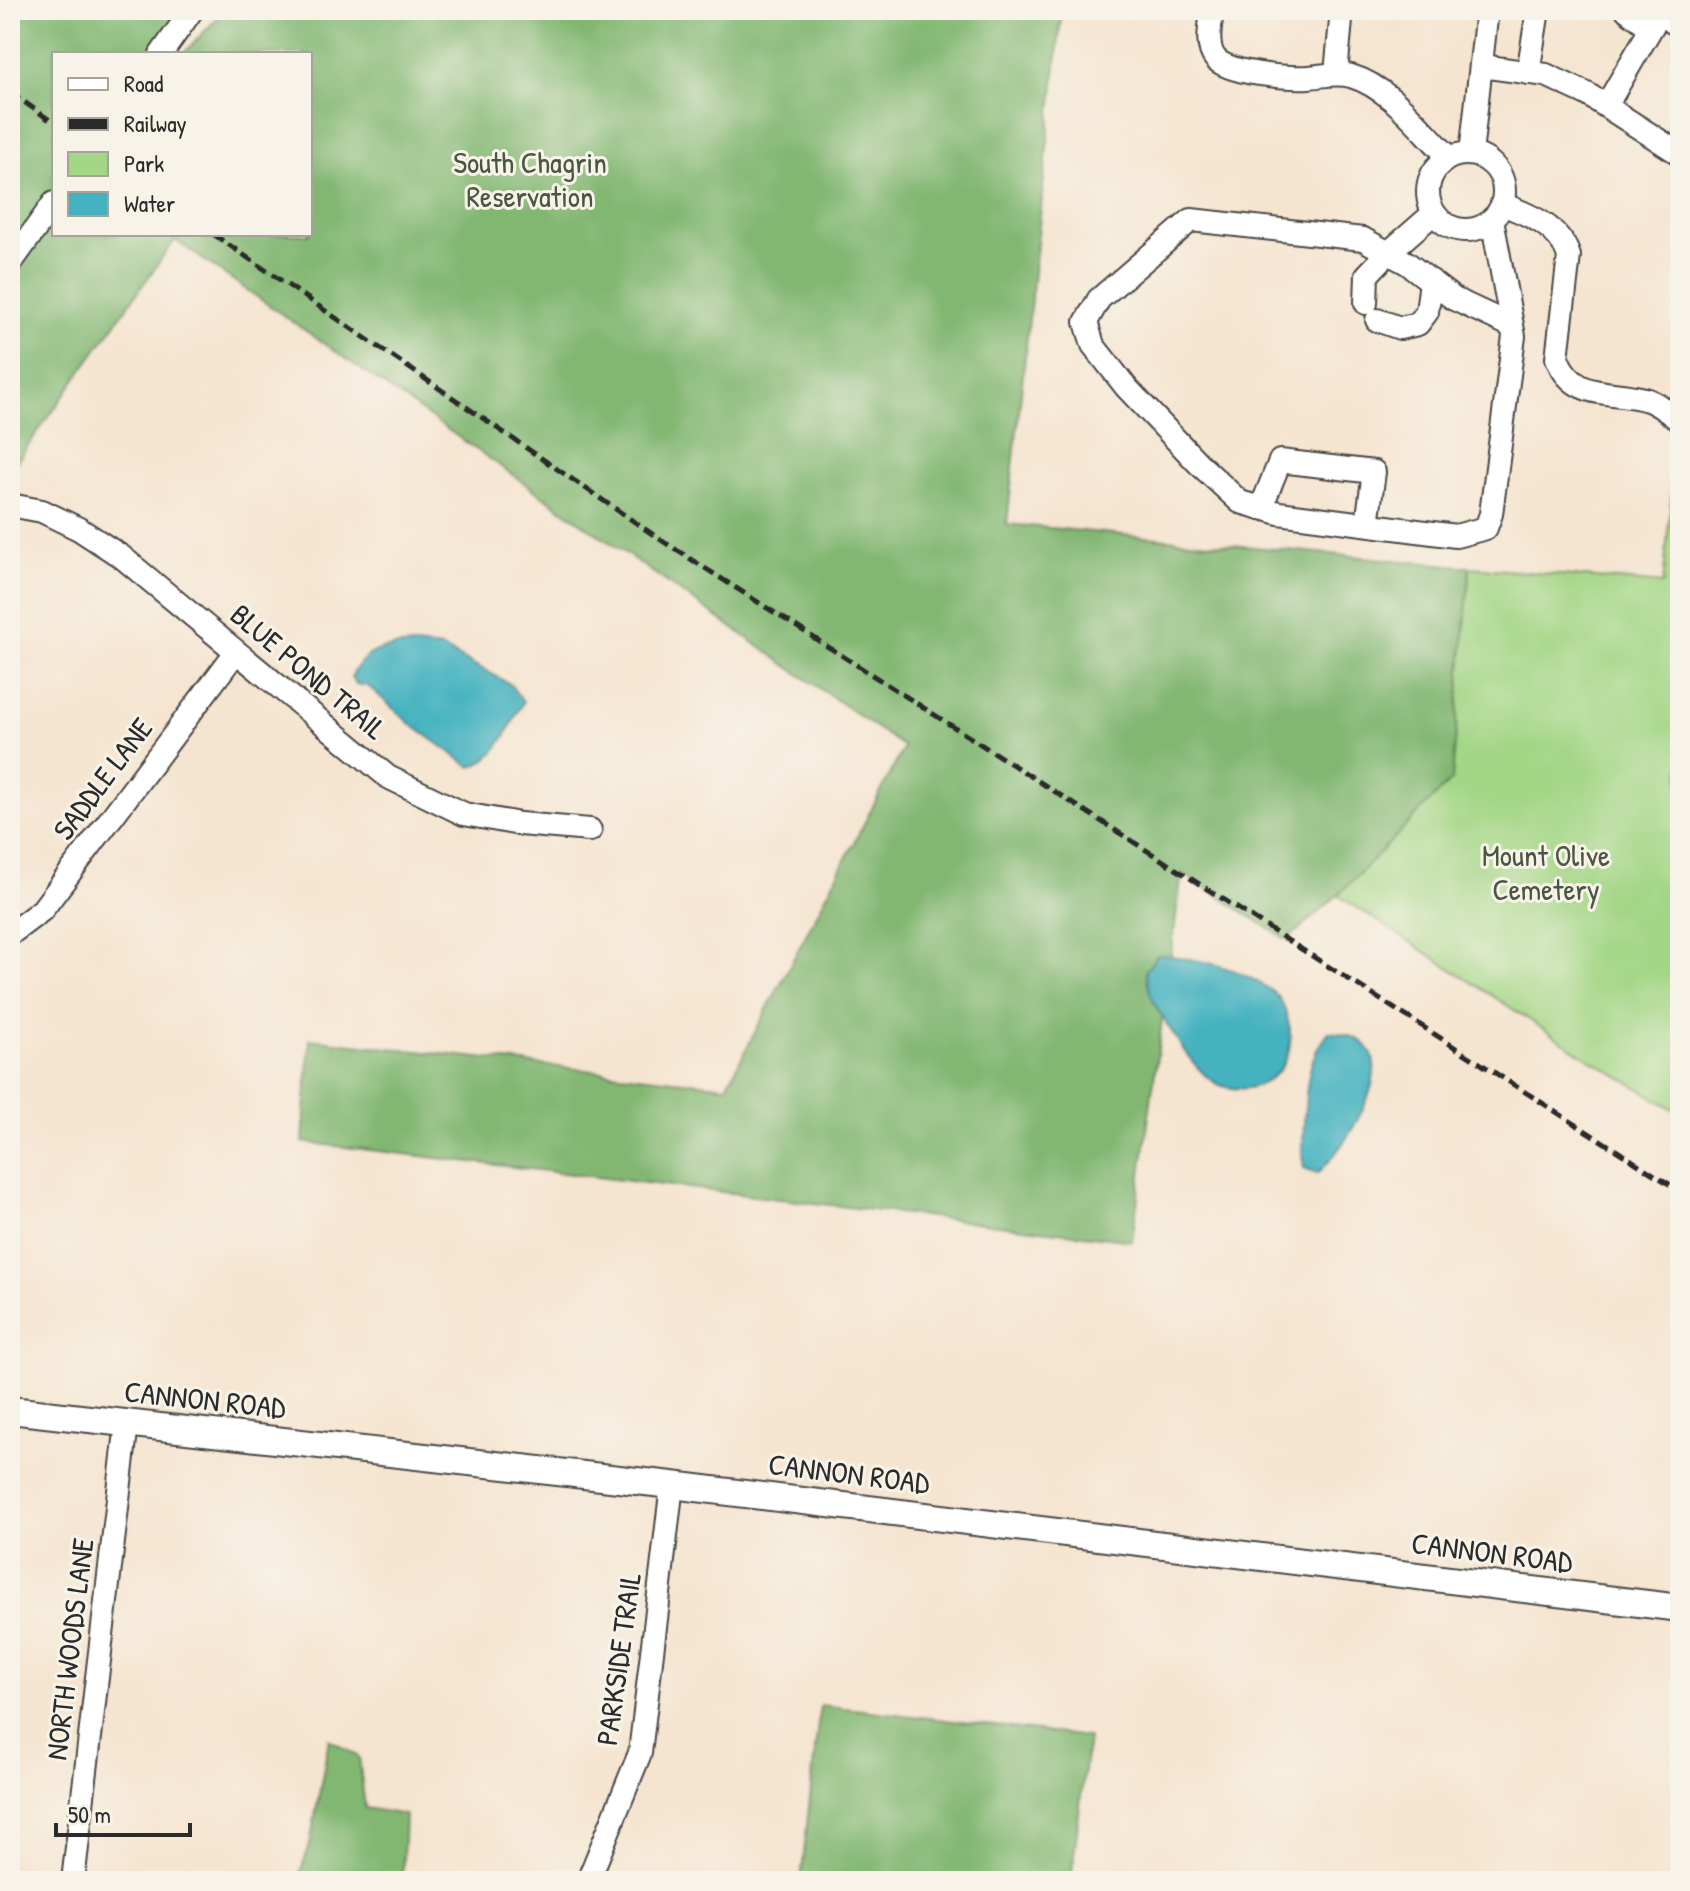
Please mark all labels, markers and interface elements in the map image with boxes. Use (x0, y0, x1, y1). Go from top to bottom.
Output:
legend (52, 52, 312, 236)
text: Road (124, 67, 163, 99)
text: Railway (124, 107, 187, 139)
park label: South Chagrin Reservation (453, 142, 607, 216)
text: Park (124, 147, 164, 179)
text: Water (124, 187, 175, 219)
street label: BLUE POND TRAIL (222, 594, 395, 748)
street label: SADDLE LANE (43, 709, 161, 848)
park label: Mount Olive Cemetery (1482, 835, 1610, 909)
street label: CANNON ROAD (123, 1371, 288, 1427)
street label: CANNON ROAD (766, 1443, 933, 1503)
street label: CANNON ROAD (1409, 1522, 1576, 1582)
street label: NORTH WOODS LANE (36, 1536, 102, 1762)
street label: PARKSIDE TRAIL (586, 1570, 650, 1748)
scale bar (56, 1787, 190, 1837)
text: 50 m (68, 1798, 111, 1830)

